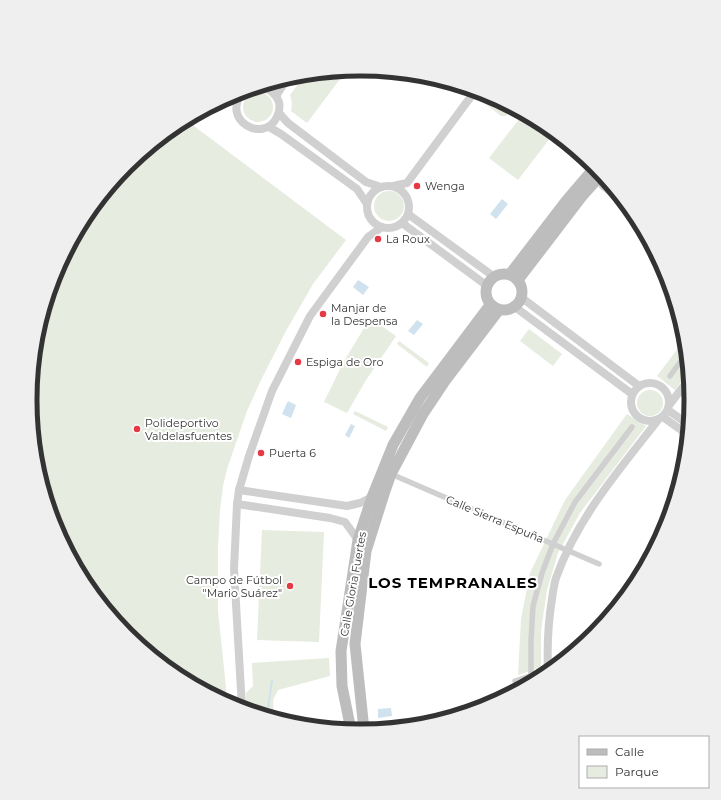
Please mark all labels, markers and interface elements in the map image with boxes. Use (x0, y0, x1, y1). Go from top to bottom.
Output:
place label: Wenga (425, 179, 465, 193)
marker: Wenga (412, 181, 422, 191)
place label: La Roux (386, 232, 430, 246)
marker: La Roux (373, 234, 383, 244)
place label: Manjar de la Despensa (331, 301, 398, 328)
marker: Manjar de la Despensa (318, 309, 328, 319)
place label: Espiga de Oro (306, 355, 383, 369)
marker: Espiga de Oro (293, 357, 303, 367)
place label: Polideportivo Valdelasfuentes (145, 416, 233, 443)
marker: Polideportivo Valdelasfuentes (132, 424, 142, 434)
place label: Puerta 6 (269, 446, 316, 460)
marker: Puerta 6 (256, 448, 266, 458)
street label: Calle Sierra Espuña (444, 492, 546, 546)
street label: Calle Gloria Fuertes (337, 530, 369, 638)
place label: Campo de Fútbol "Mario Suárez" (186, 573, 282, 600)
district label: LOS TEMPRANALES (368, 573, 538, 592)
marker: Campo de Fútbol "Mario Suárez" (285, 581, 295, 591)
legend (579, 736, 709, 788)
text: Calle (615, 744, 644, 759)
text: Parque (615, 764, 659, 779)

